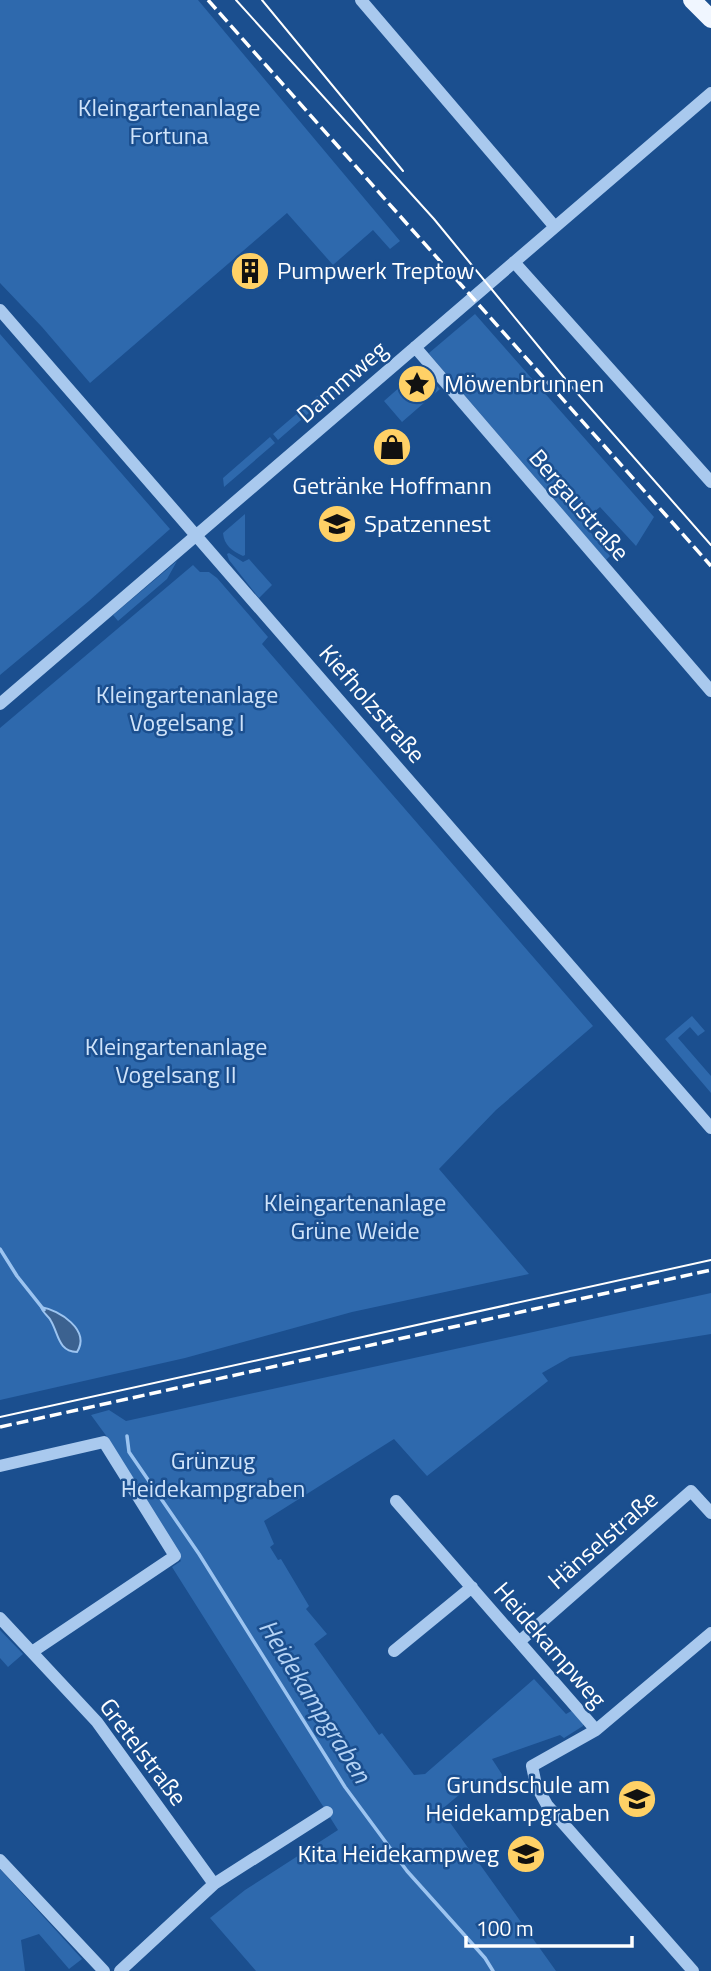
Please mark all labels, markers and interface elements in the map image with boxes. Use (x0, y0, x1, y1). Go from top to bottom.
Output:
park label: Kleingartenanlage Fortuna (78, 89, 260, 153)
building icon: Pumpwerk Treptow (229, 250, 271, 292)
place label: Pumpwerk Treptow (277, 252, 475, 288)
street label: Dammweg (288, 332, 395, 431)
place icon: Möwenbrunnen (396, 363, 438, 405)
place label: Möwenbrunnen (444, 365, 604, 401)
shop icon: Getränke Hoffmann (371, 426, 413, 468)
street label: Bergaustraße (521, 440, 639, 568)
place label: Getränke Hoffmann (292, 467, 492, 503)
school or university icon: Spatzennest (316, 503, 358, 545)
place label: Spatzennest (364, 505, 491, 541)
street label: Kiefholzstraße (311, 636, 434, 771)
park label: Kleingartenanlage Vogelsang I (96, 676, 278, 740)
park label: Kleingartenanlage Vogelsang II (85, 1028, 267, 1092)
park label: Kleingartenanlage Grüne Weide (264, 1184, 446, 1248)
park label: Grünzug Heidekampgraben (121, 1442, 305, 1506)
street label: Hänselstraße (539, 1481, 665, 1597)
street label: Heidekampweg (486, 1573, 616, 1715)
water label: Heidekampgraben (249, 1611, 382, 1791)
street label: Gretelstraße (91, 1690, 196, 1813)
place label: Grundschule am Heidekampgraben (425, 1766, 610, 1830)
school or university icon: Grundschule am Heidekampgraben (616, 1778, 658, 1820)
school or university icon: Kita Heidekampweg (505, 1833, 547, 1875)
place label: Kita Heidekampweg (297, 1835, 499, 1871)
scale bar (466, 1904, 632, 1948)
text: 100 m (476, 1912, 533, 1944)

